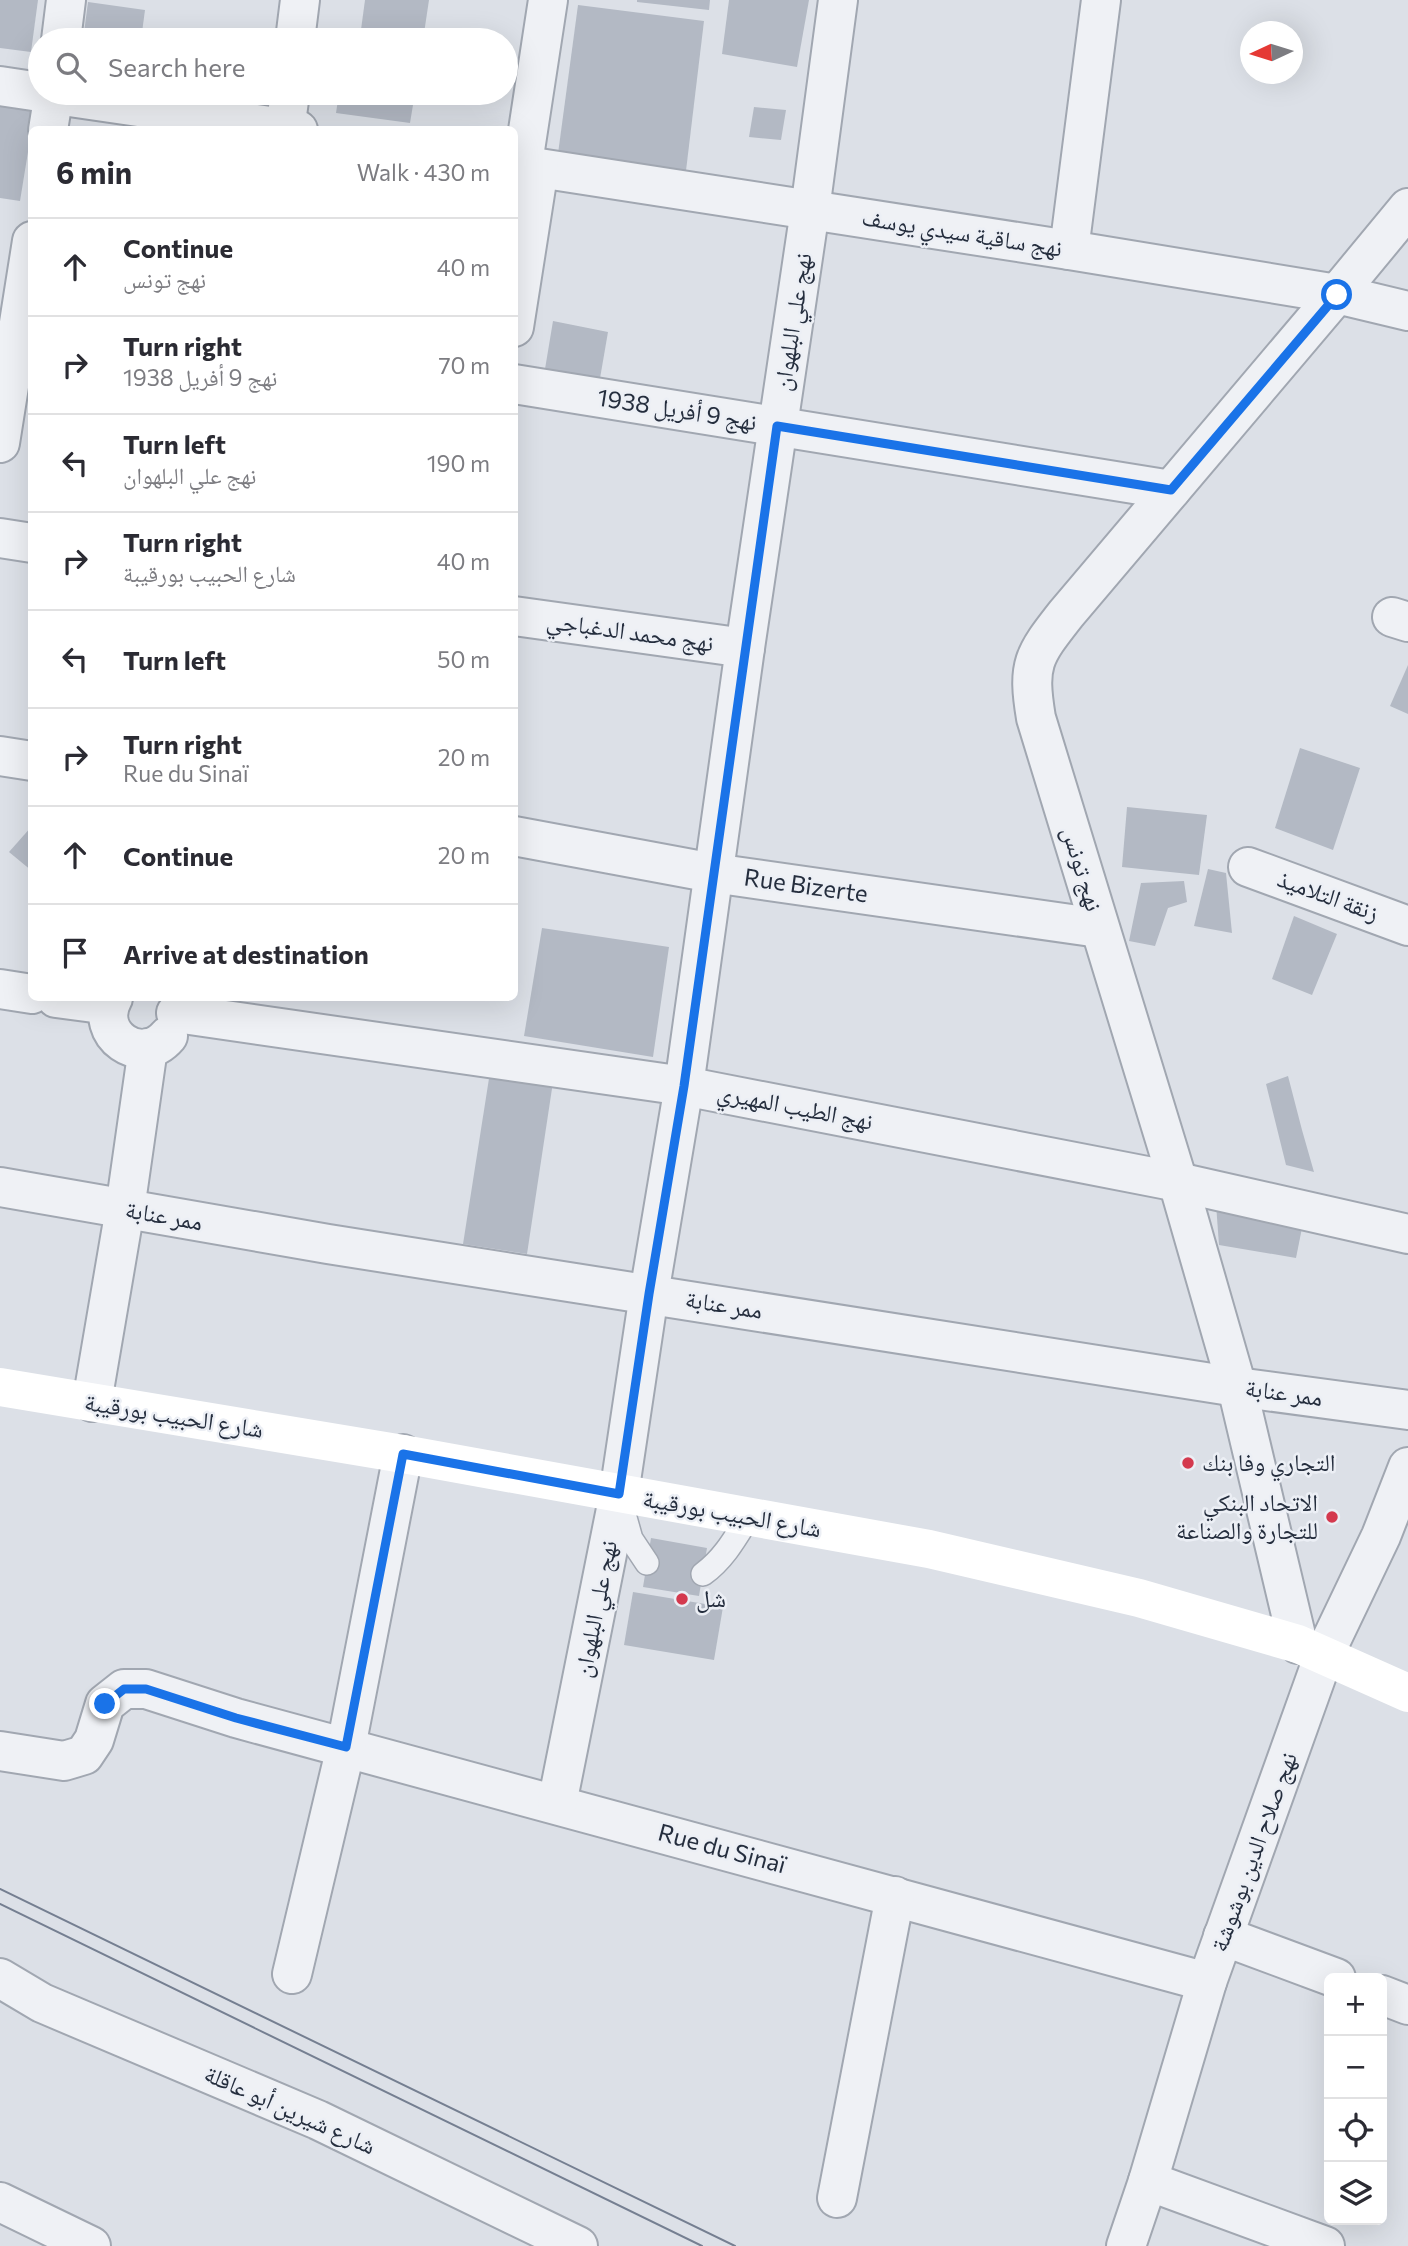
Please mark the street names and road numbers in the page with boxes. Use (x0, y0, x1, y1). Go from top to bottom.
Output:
street label: نهج ساقية سيدي يوسف (859, 201, 1064, 268)
street label: نهج علي البلهوان (766, 251, 823, 394)
street label: نهج 9 أفريل 1938 (595, 382, 759, 437)
street label: نهج محمد الدغباجي (544, 604, 716, 663)
street label: نهج تونس (1055, 823, 1110, 915)
street label: Rue Bizerte (742, 861, 870, 908)
street label: زنقة التلاميذ (1274, 863, 1383, 927)
street label: نهج الطيب المهيري (714, 1076, 876, 1141)
street label: ممر عنابة (123, 1193, 205, 1236)
street label: ممر عنابة (683, 1283, 765, 1325)
street label: ممر عنابة (1244, 1372, 1325, 1412)
street label: شارع الحبيب بورقيبة (82, 1386, 266, 1445)
street label: شارع الحبيب بورقيبة (641, 1483, 824, 1544)
street label: نهج علي البلهوان (567, 1538, 628, 1681)
street label: نهج صلاح الدين بوشوشة (1203, 1748, 1304, 1956)
street label: Rue du Sinaï (655, 1817, 790, 1879)
street label: شارع شيرين أبو عاقلة (200, 2058, 381, 2161)

